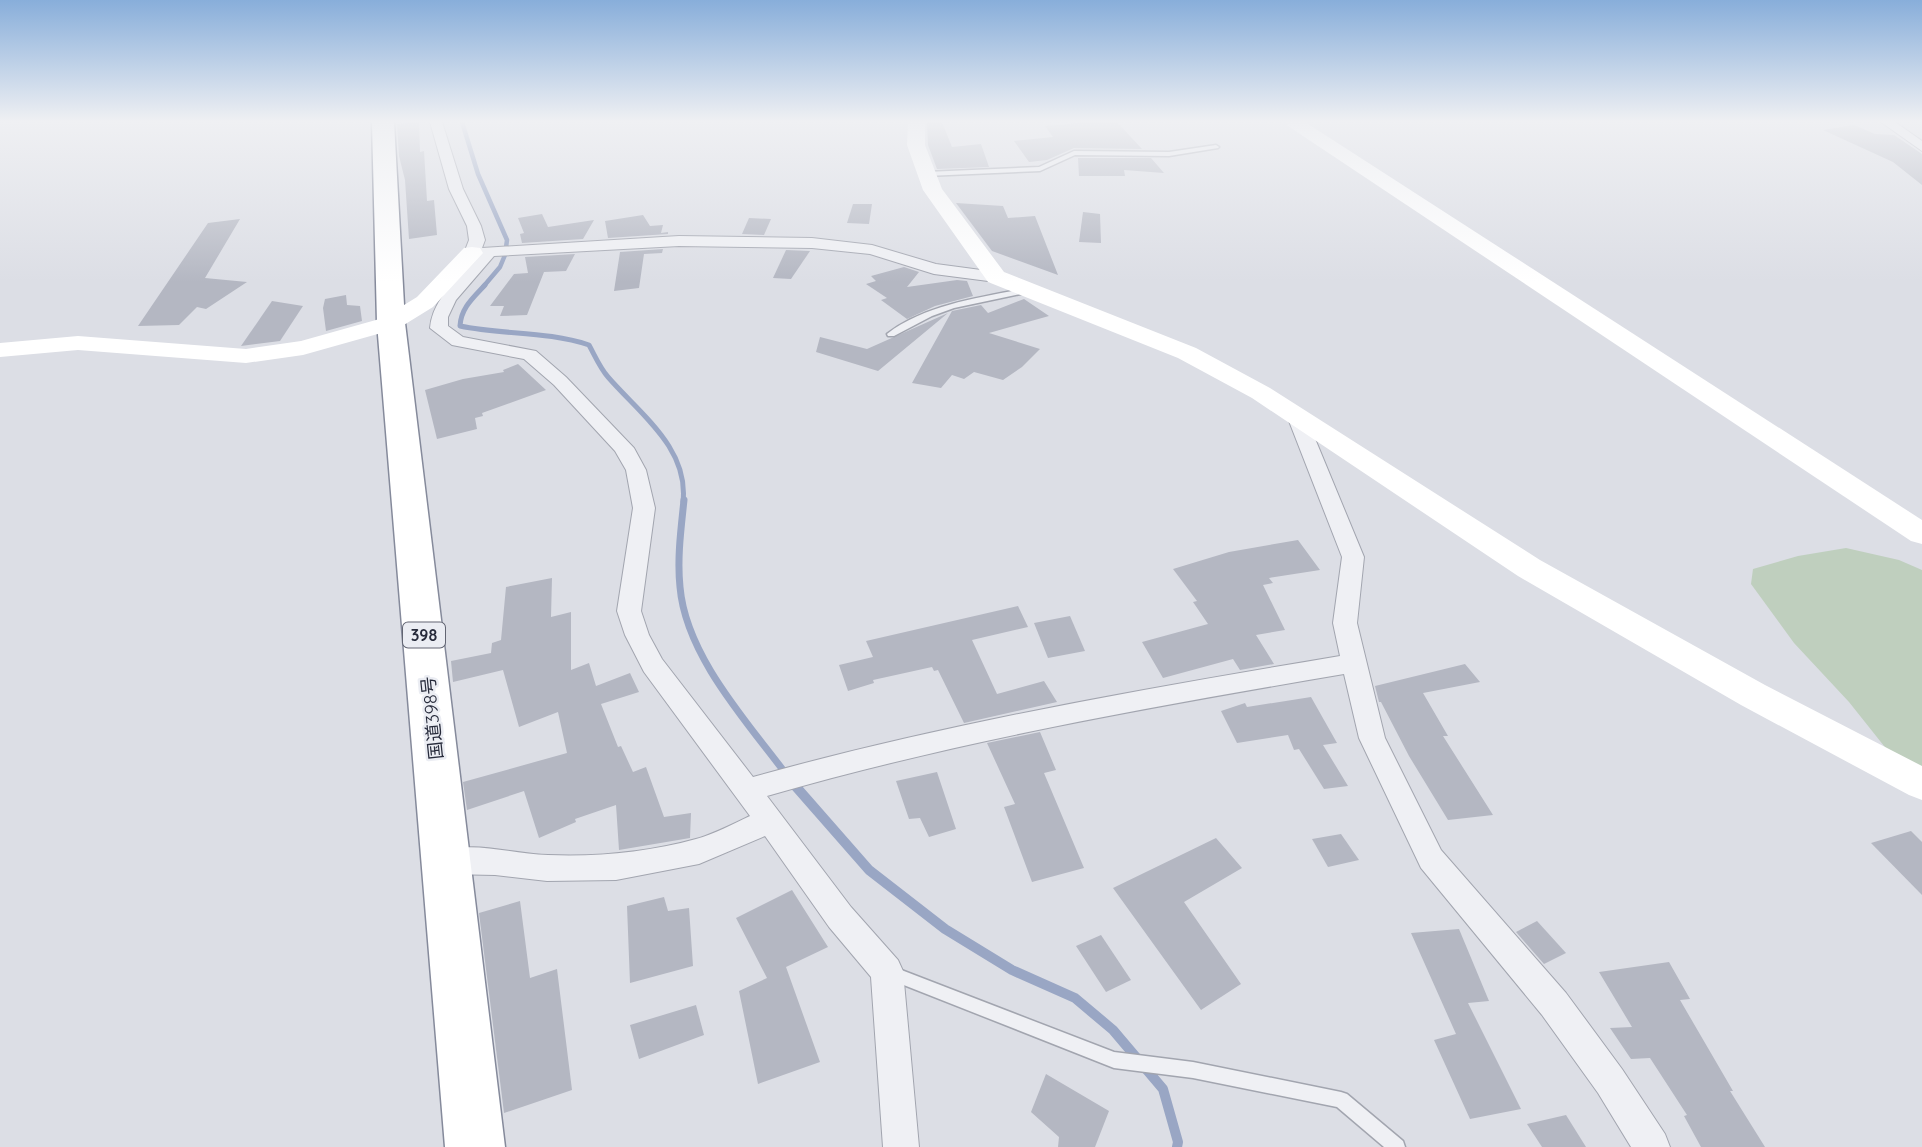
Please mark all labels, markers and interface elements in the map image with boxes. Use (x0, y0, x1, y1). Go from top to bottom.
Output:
road number: 398 (403, 622, 445, 648)
street label: 国道398号 (416, 675, 448, 761)

